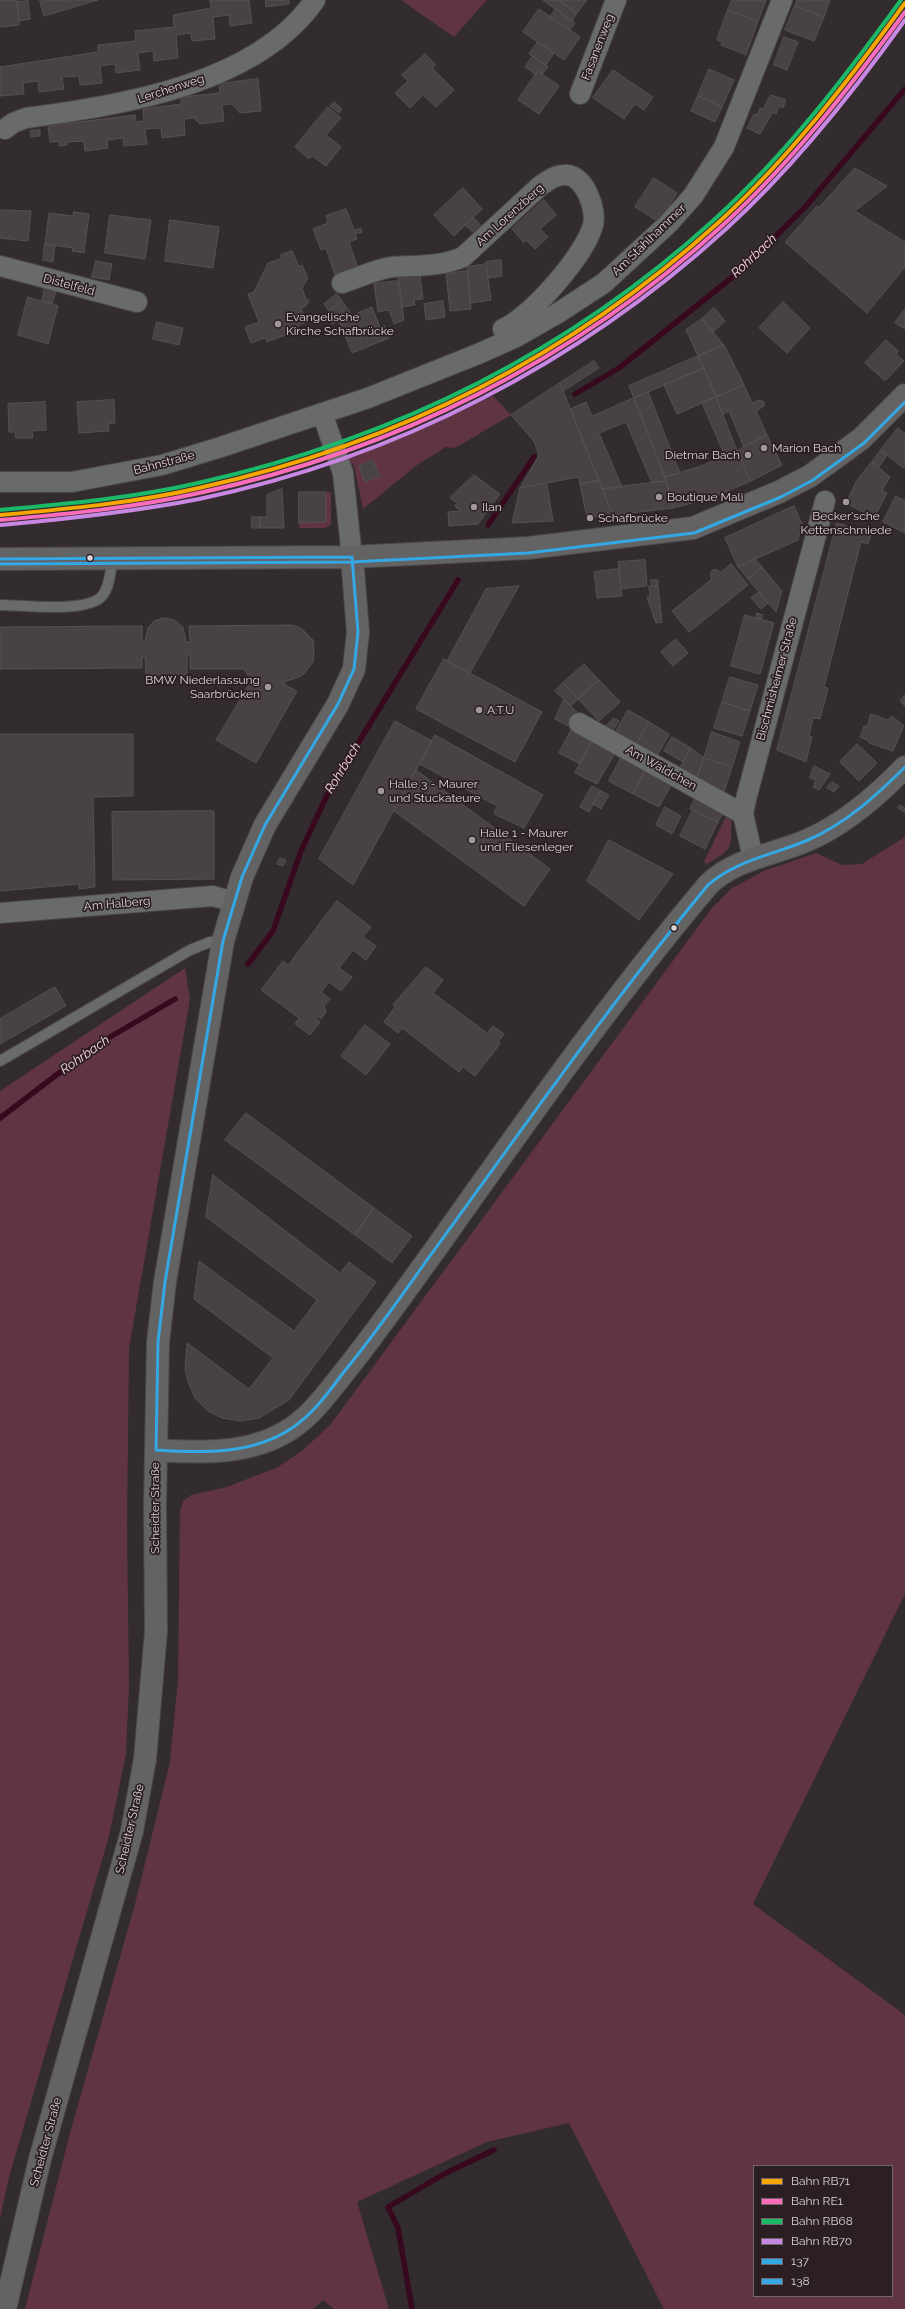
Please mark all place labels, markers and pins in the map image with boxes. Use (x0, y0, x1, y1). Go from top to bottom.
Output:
place label: Evangelische Kirche Schafbrücke (286, 310, 394, 338)
marker: Evangelische Kirche Schafbrücke (273, 319, 283, 329)
place label: Marion Bach (772, 441, 841, 455)
marker: Marion Bach (759, 443, 769, 453)
place label: Dietmar Bach (665, 448, 740, 462)
marker: Dietmar Bach (743, 450, 753, 460)
place label: Boutique Mali (667, 490, 743, 504)
marker: Boutique Mali (654, 492, 664, 502)
marker: Becker'sche Kettenschmiede (841, 497, 851, 507)
place label: Ilan (482, 500, 502, 514)
marker: Ilan (469, 502, 479, 512)
place label: Becker'sche Kettenschmiede (801, 509, 891, 537)
place label: Schafbrücke (598, 511, 668, 525)
marker: Schafbrücke (585, 513, 595, 523)
unlabelled marker (85, 553, 95, 563)
place label: BMW Niederlassung Saarbrücken (145, 673, 260, 701)
marker: BMW Niederlassung Saarbrücken (263, 682, 273, 692)
place label: A.T.U (487, 703, 514, 717)
marker: A.T.U (474, 705, 484, 715)
place label: Halle 3 - Maurer und Stuckateure (389, 777, 481, 805)
marker: Halle 3 - Maurer und Stuckateure (376, 786, 386, 796)
place label: Halle 1 - Maurer und Fliesenleger (480, 826, 573, 854)
marker: Halle 1 - Maurer und Fliesenleger (467, 835, 477, 845)
unlabelled marker (669, 923, 679, 933)

